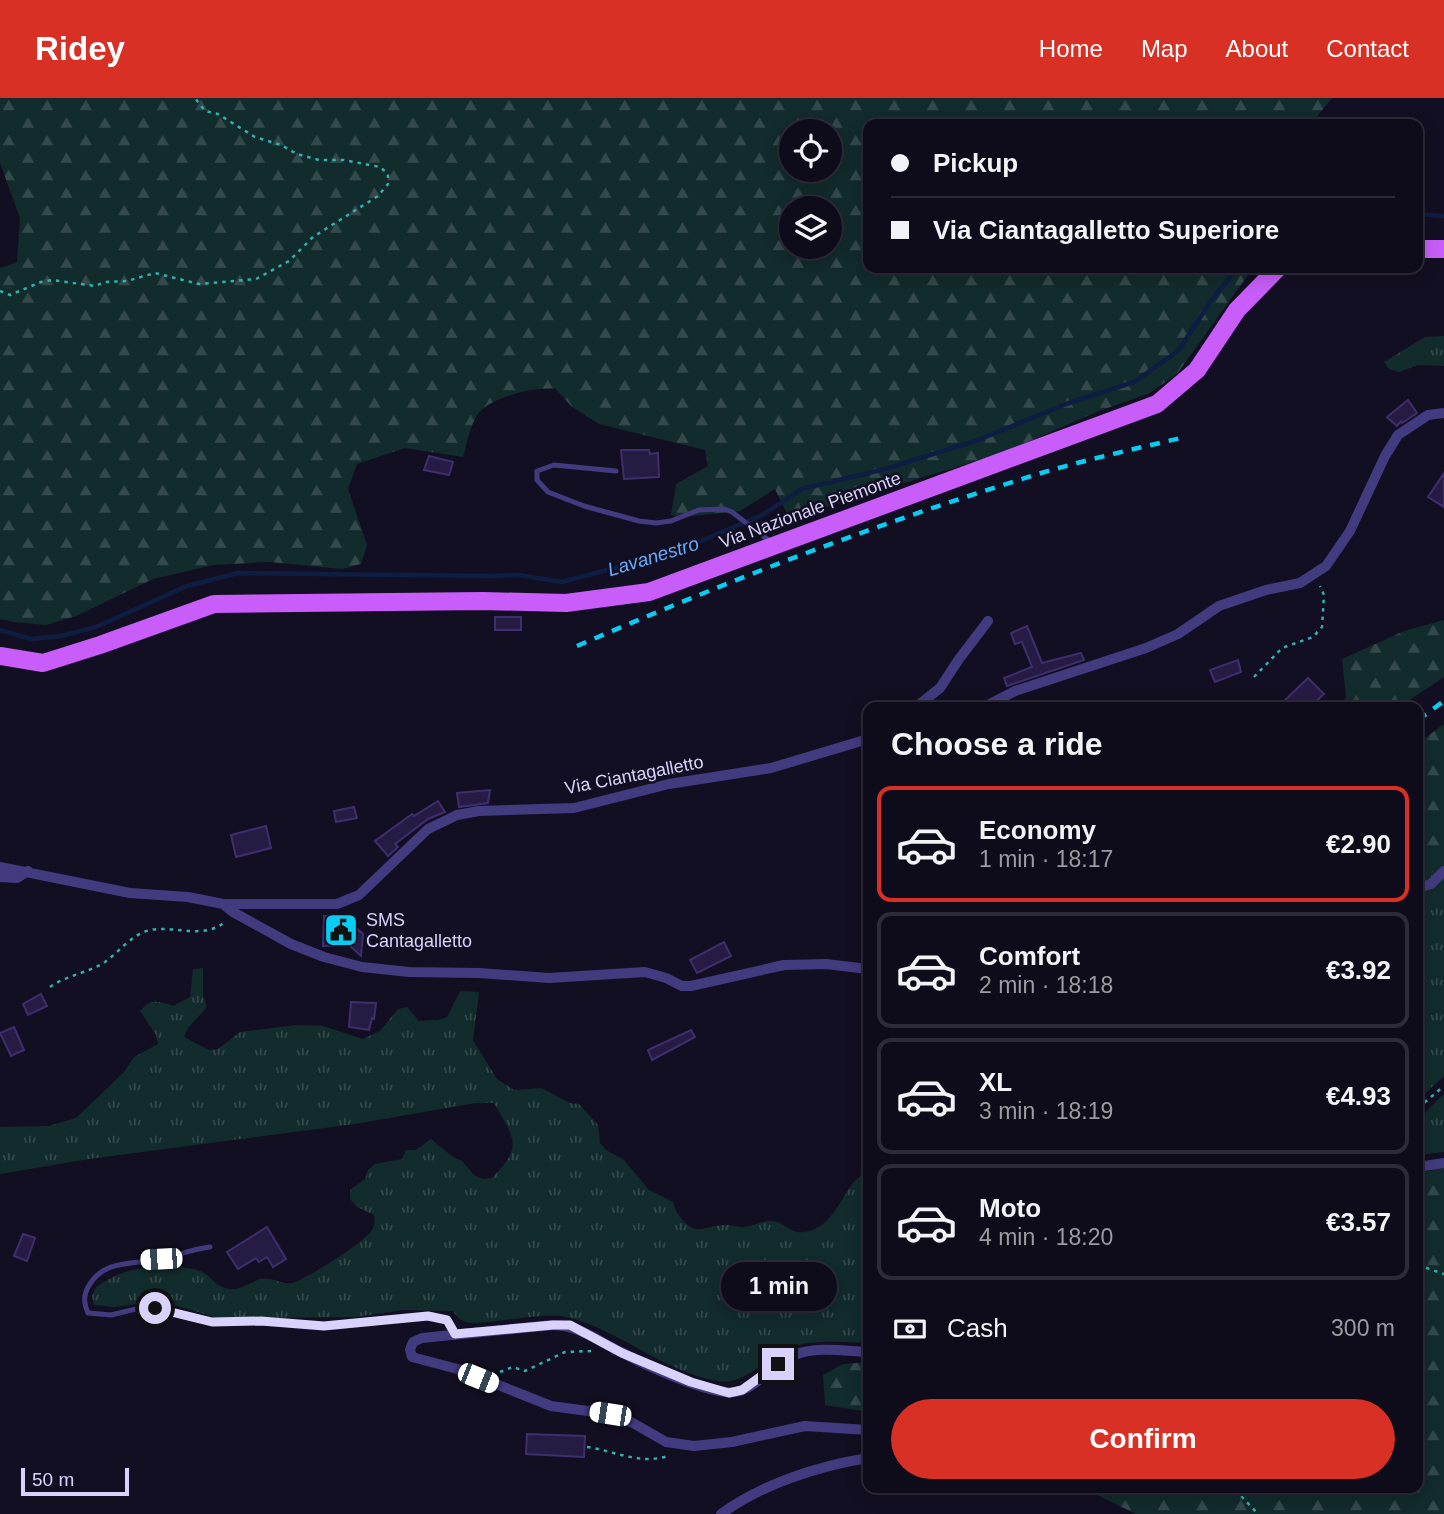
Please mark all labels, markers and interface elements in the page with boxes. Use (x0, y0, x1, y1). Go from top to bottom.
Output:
text: Ridey (35, 30, 125, 67)
text: Home (1039, 35, 1103, 62)
text: Map (1141, 35, 1188, 62)
text: About (1226, 35, 1288, 62)
text: Contact (1326, 35, 1409, 62)
map controls (779, 119, 842, 259)
button: locate (779, 119, 842, 182)
text: Pickup (933, 148, 1018, 178)
button: layers (779, 196, 842, 259)
text: Via Ciantagalletto Superiore (933, 215, 1279, 245)
street label: Via Nazionale Piemonte (716, 468, 904, 552)
water label: Lavanestro (605, 533, 701, 580)
text: Choose a ride (891, 726, 1103, 762)
street label: Via Ciantagalletto (563, 752, 705, 798)
icon: car (895, 813, 958, 876)
text: Economy (979, 815, 1096, 845)
text: €2.90 (1326, 829, 1391, 859)
text: 1 min · 18:17 (979, 846, 1113, 872)
place label: SMS Cantagalletto (366, 910, 472, 951)
public building icon: SMS Cantagalletto (322, 911, 360, 949)
icon: car (895, 939, 958, 1002)
text: Comfort (979, 941, 1080, 971)
text: €3.92 (1326, 955, 1391, 985)
text: 2 min · 18:18 (979, 972, 1113, 998)
icon: car (895, 1065, 958, 1128)
text: XL (979, 1067, 1012, 1097)
text: €4.93 (1326, 1081, 1391, 1111)
text: 3 min · 18:19 (979, 1098, 1113, 1124)
icon: car (895, 1191, 958, 1254)
text: Moto (979, 1193, 1041, 1223)
text: €3.57 (1326, 1207, 1391, 1237)
text: 4 min · 18:20 (979, 1224, 1113, 1250)
car (140, 1247, 183, 1271)
callout: 1 min (720, 1262, 836, 1312)
text: 1 min (749, 1273, 809, 1299)
route start (139, 1292, 171, 1324)
icon: cash (891, 1310, 929, 1348)
text: Cash (947, 1313, 1008, 1343)
text: 300 m (1331, 1315, 1395, 1341)
route end (762, 1348, 794, 1380)
car (455, 1360, 502, 1396)
button: Confirm (891, 1399, 1395, 1479)
car (588, 1400, 633, 1428)
scale bar (21, 1465, 130, 1497)
text: 50 m (32, 1469, 74, 1490)

